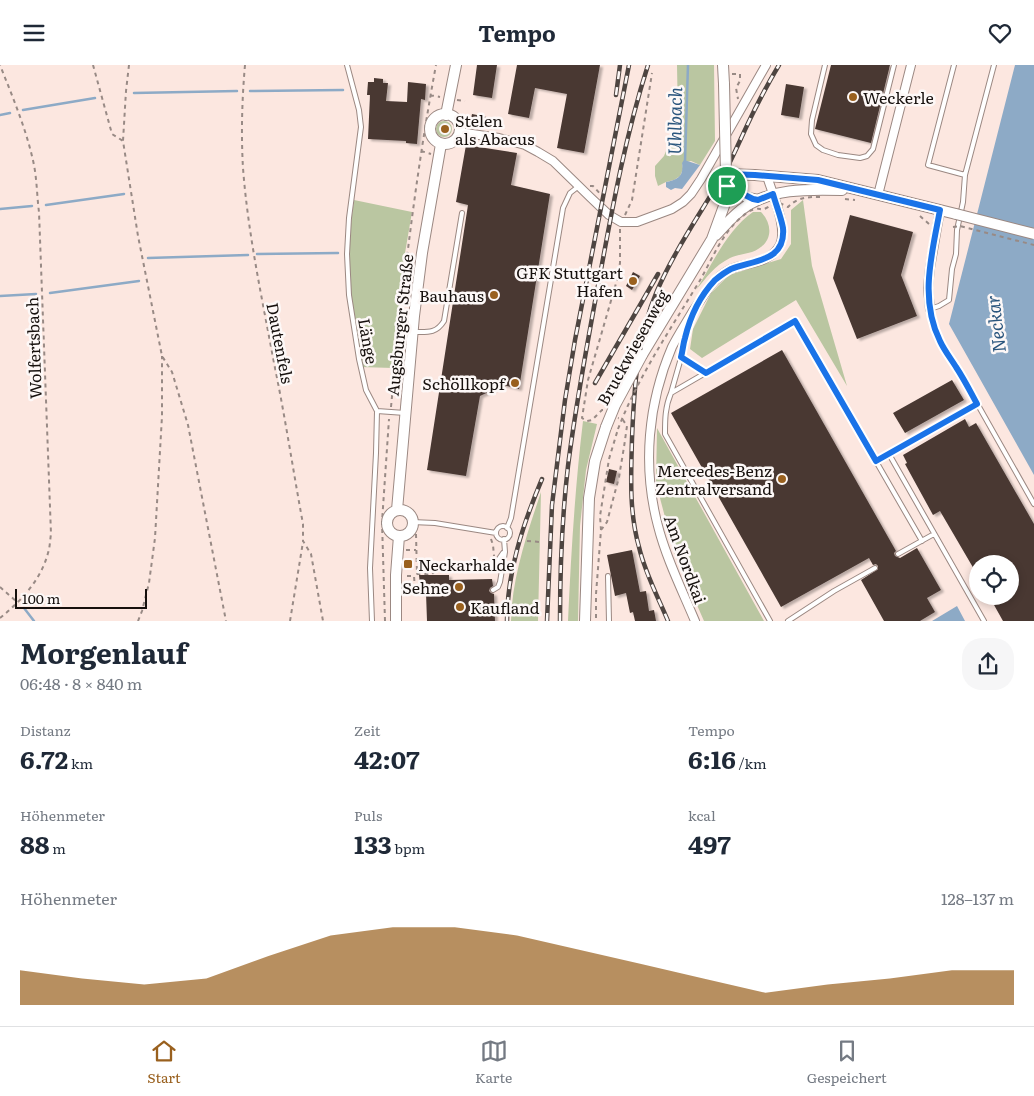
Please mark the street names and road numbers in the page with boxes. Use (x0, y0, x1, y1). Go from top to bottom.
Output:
street label: Augsburger Straße (380, 253, 418, 397)
street label: Bruckwiesenweg (590, 285, 674, 409)
street label: Wolfertsbach (19, 296, 47, 399)
street label: Dautenfels (261, 300, 301, 386)
street label: Länge (353, 316, 385, 366)
street label: Am Nordkai (659, 511, 713, 607)

